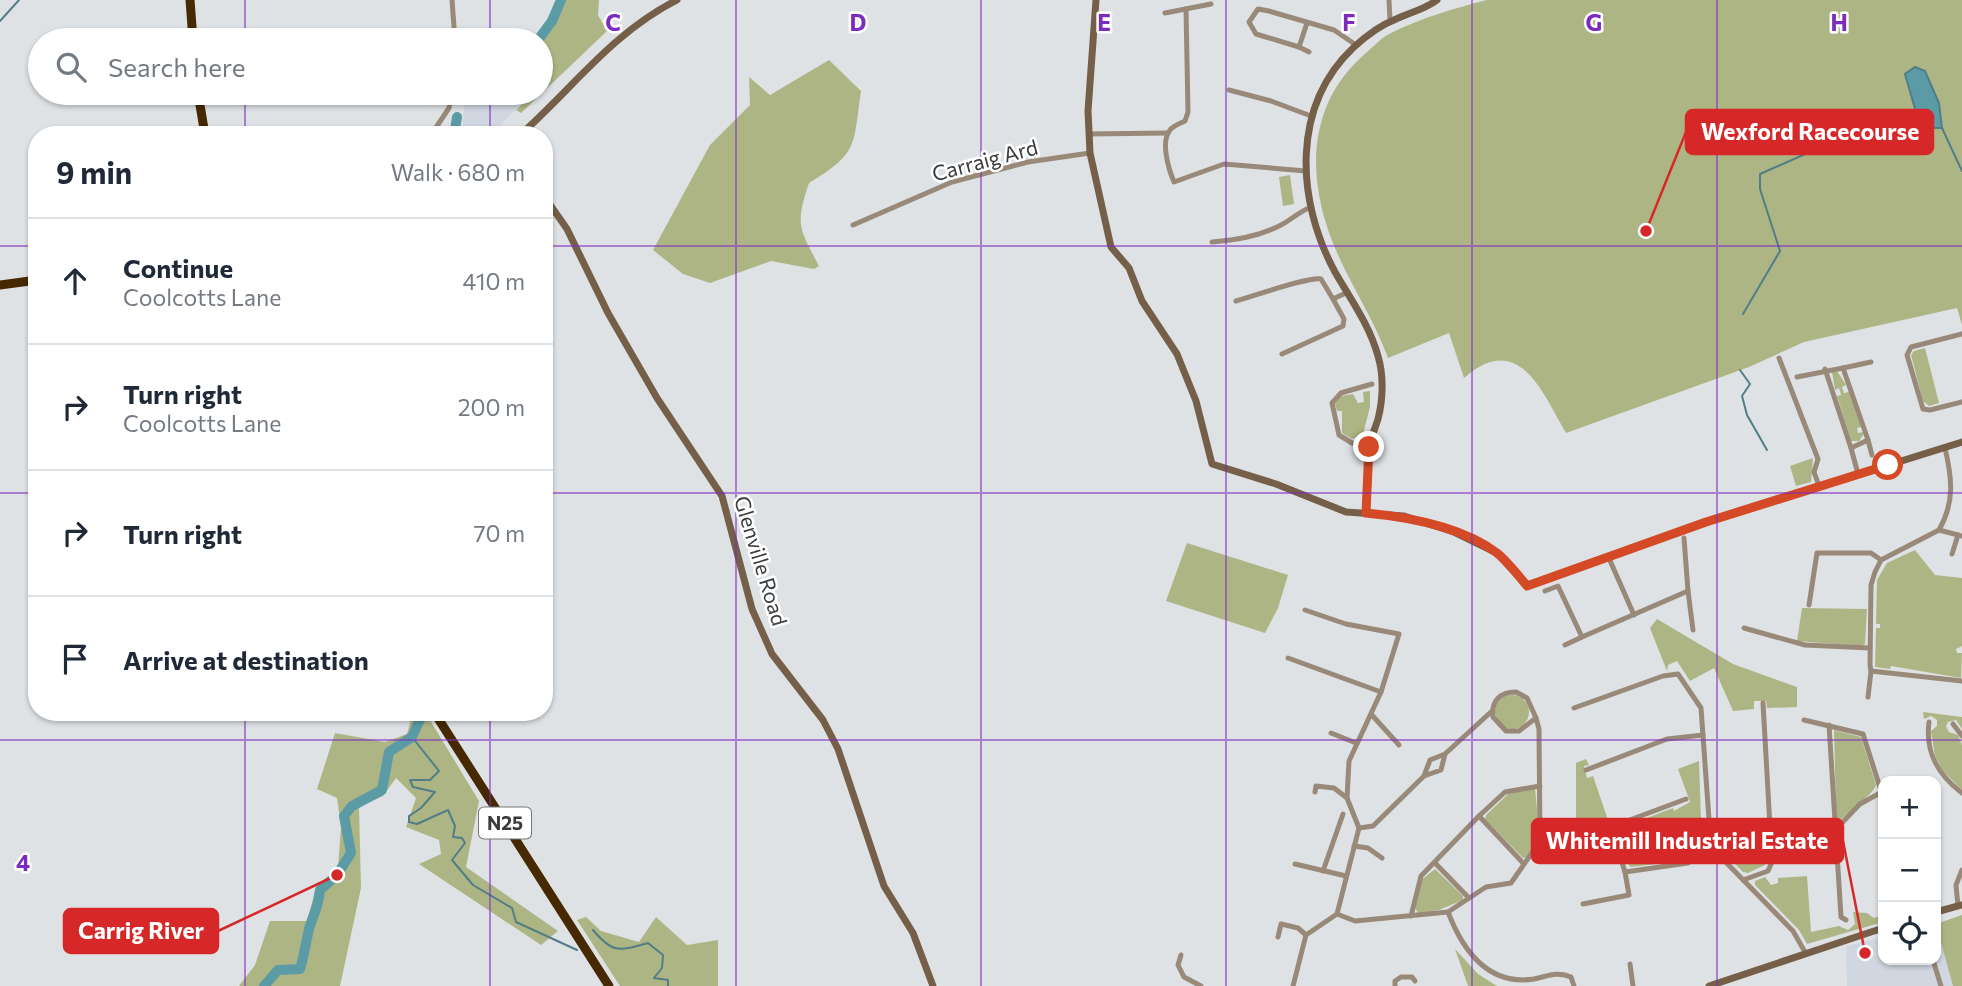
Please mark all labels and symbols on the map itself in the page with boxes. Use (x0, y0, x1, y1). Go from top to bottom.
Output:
text: C (605, 8, 621, 36)
text: D (850, 8, 867, 36)
text: E (1097, 8, 1111, 36)
text: F (1342, 8, 1356, 36)
text: G (1586, 8, 1602, 36)
text: H (1830, 8, 1848, 36)
callout: Wexford Racecourse (1686, 110, 1933, 154)
text: Wexford Racecourse (1701, 117, 1919, 145)
street label: Carraig Ard (929, 133, 1040, 186)
route end (1353, 431, 1384, 462)
route start (1872, 449, 1903, 480)
street label: Glenville Road (730, 493, 793, 629)
road number: N25 (479, 808, 531, 838)
callout: Whitemill Industrial Estate (1532, 819, 1843, 863)
text: Whitemill Industrial Estate (1546, 826, 1828, 854)
text: 4 (16, 848, 30, 876)
callout: Carrig River (64, 909, 218, 953)
text: Carrig River (78, 916, 205, 944)

